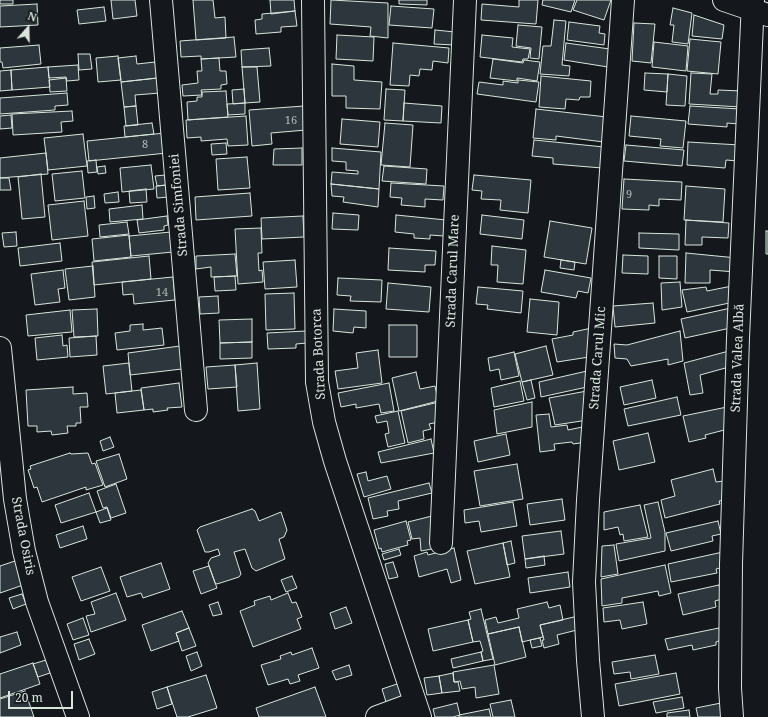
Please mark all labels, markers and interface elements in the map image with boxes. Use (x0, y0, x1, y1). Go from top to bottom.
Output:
north arrow (8, 8, 48, 48)
text: N (26, 8, 39, 25)
house number: 16 (285, 114, 297, 128)
house number: 8 (142, 138, 148, 152)
street label: Strada Simfoniei (167, 153, 191, 257)
house number: 9 (626, 188, 632, 202)
street label: Strada Carul Mare (443, 214, 463, 328)
house number: 14 (156, 286, 168, 300)
street label: Strada Valea Albă (728, 303, 748, 413)
street label: Strada Carul Mic (587, 306, 609, 410)
street label: Strada Botorca (309, 308, 329, 400)
street label: Strada Osiris (8, 496, 38, 576)
scale bar (10, 683, 75, 709)
text: 20 m (15, 689, 43, 706)

